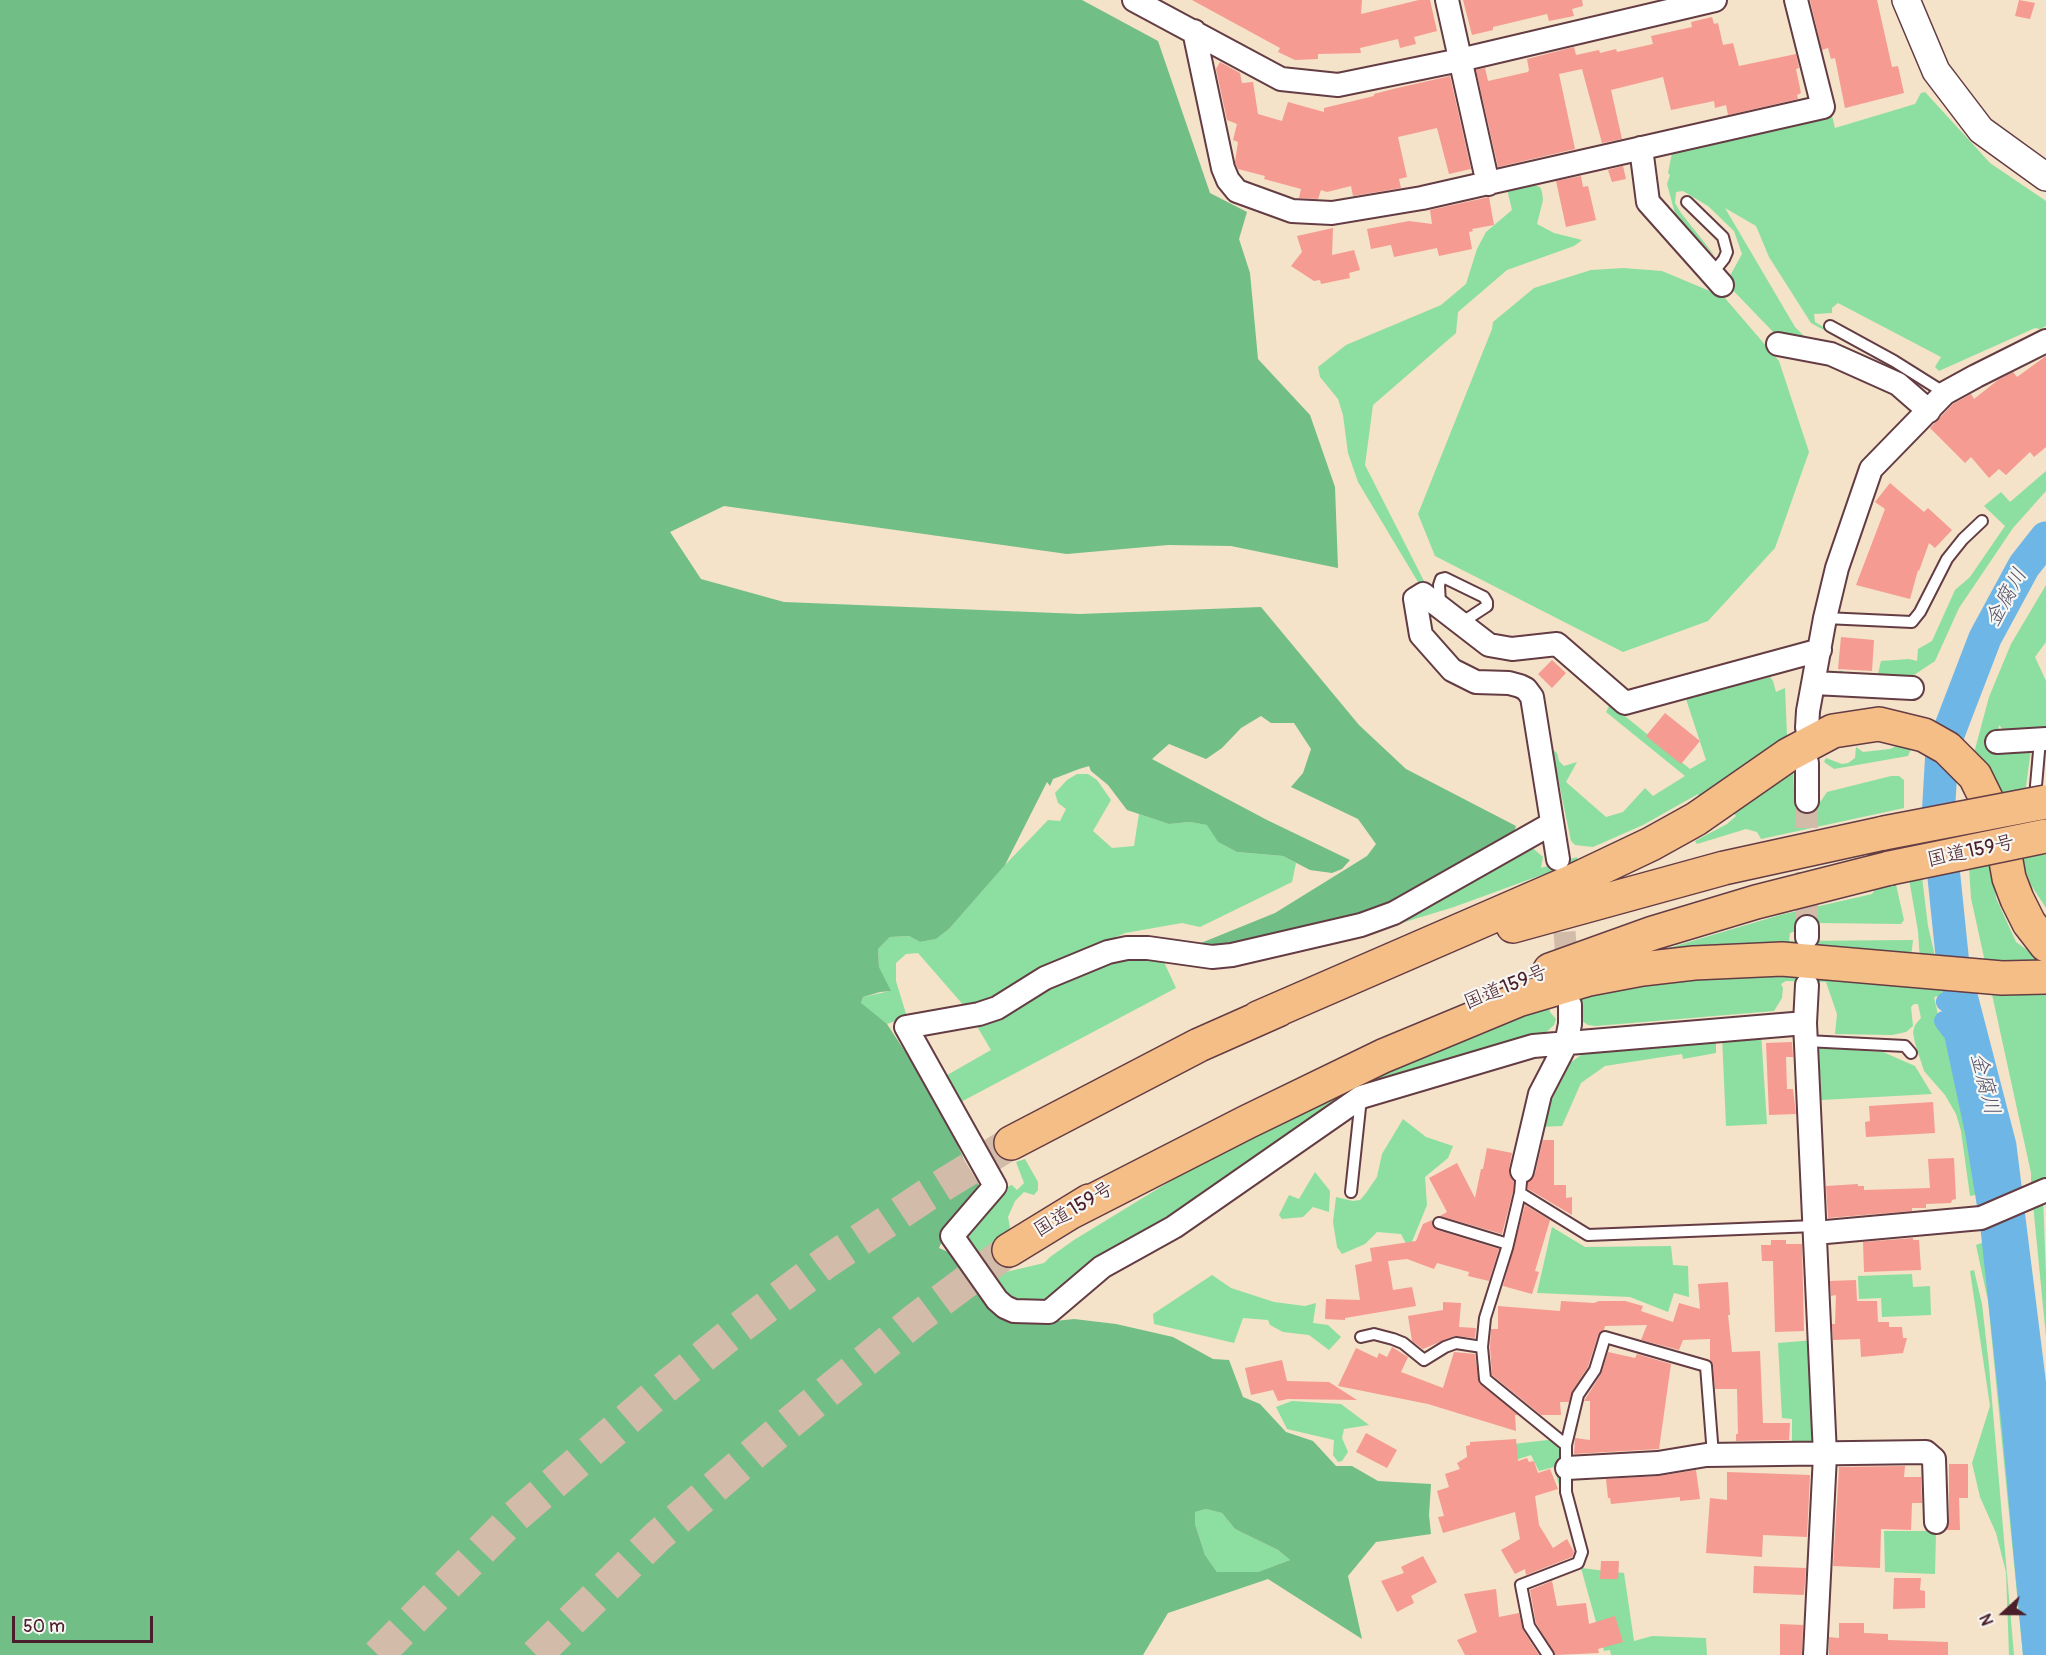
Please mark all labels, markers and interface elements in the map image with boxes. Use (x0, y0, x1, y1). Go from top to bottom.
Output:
water label: 金腐川 (1981, 564, 2033, 632)
street label: 国道159号 (1925, 831, 2017, 873)
street label: 国道159号 (1460, 960, 1552, 1016)
water label: 金腐川 (1964, 1050, 2004, 1118)
street label: 国道159号 (1030, 1177, 1118, 1243)
north arrow (1974, 1583, 2034, 1643)
scale bar (15, 1604, 156, 1642)
text: N (1976, 1611, 1998, 1628)
text: 50 m (23, 1615, 65, 1638)

